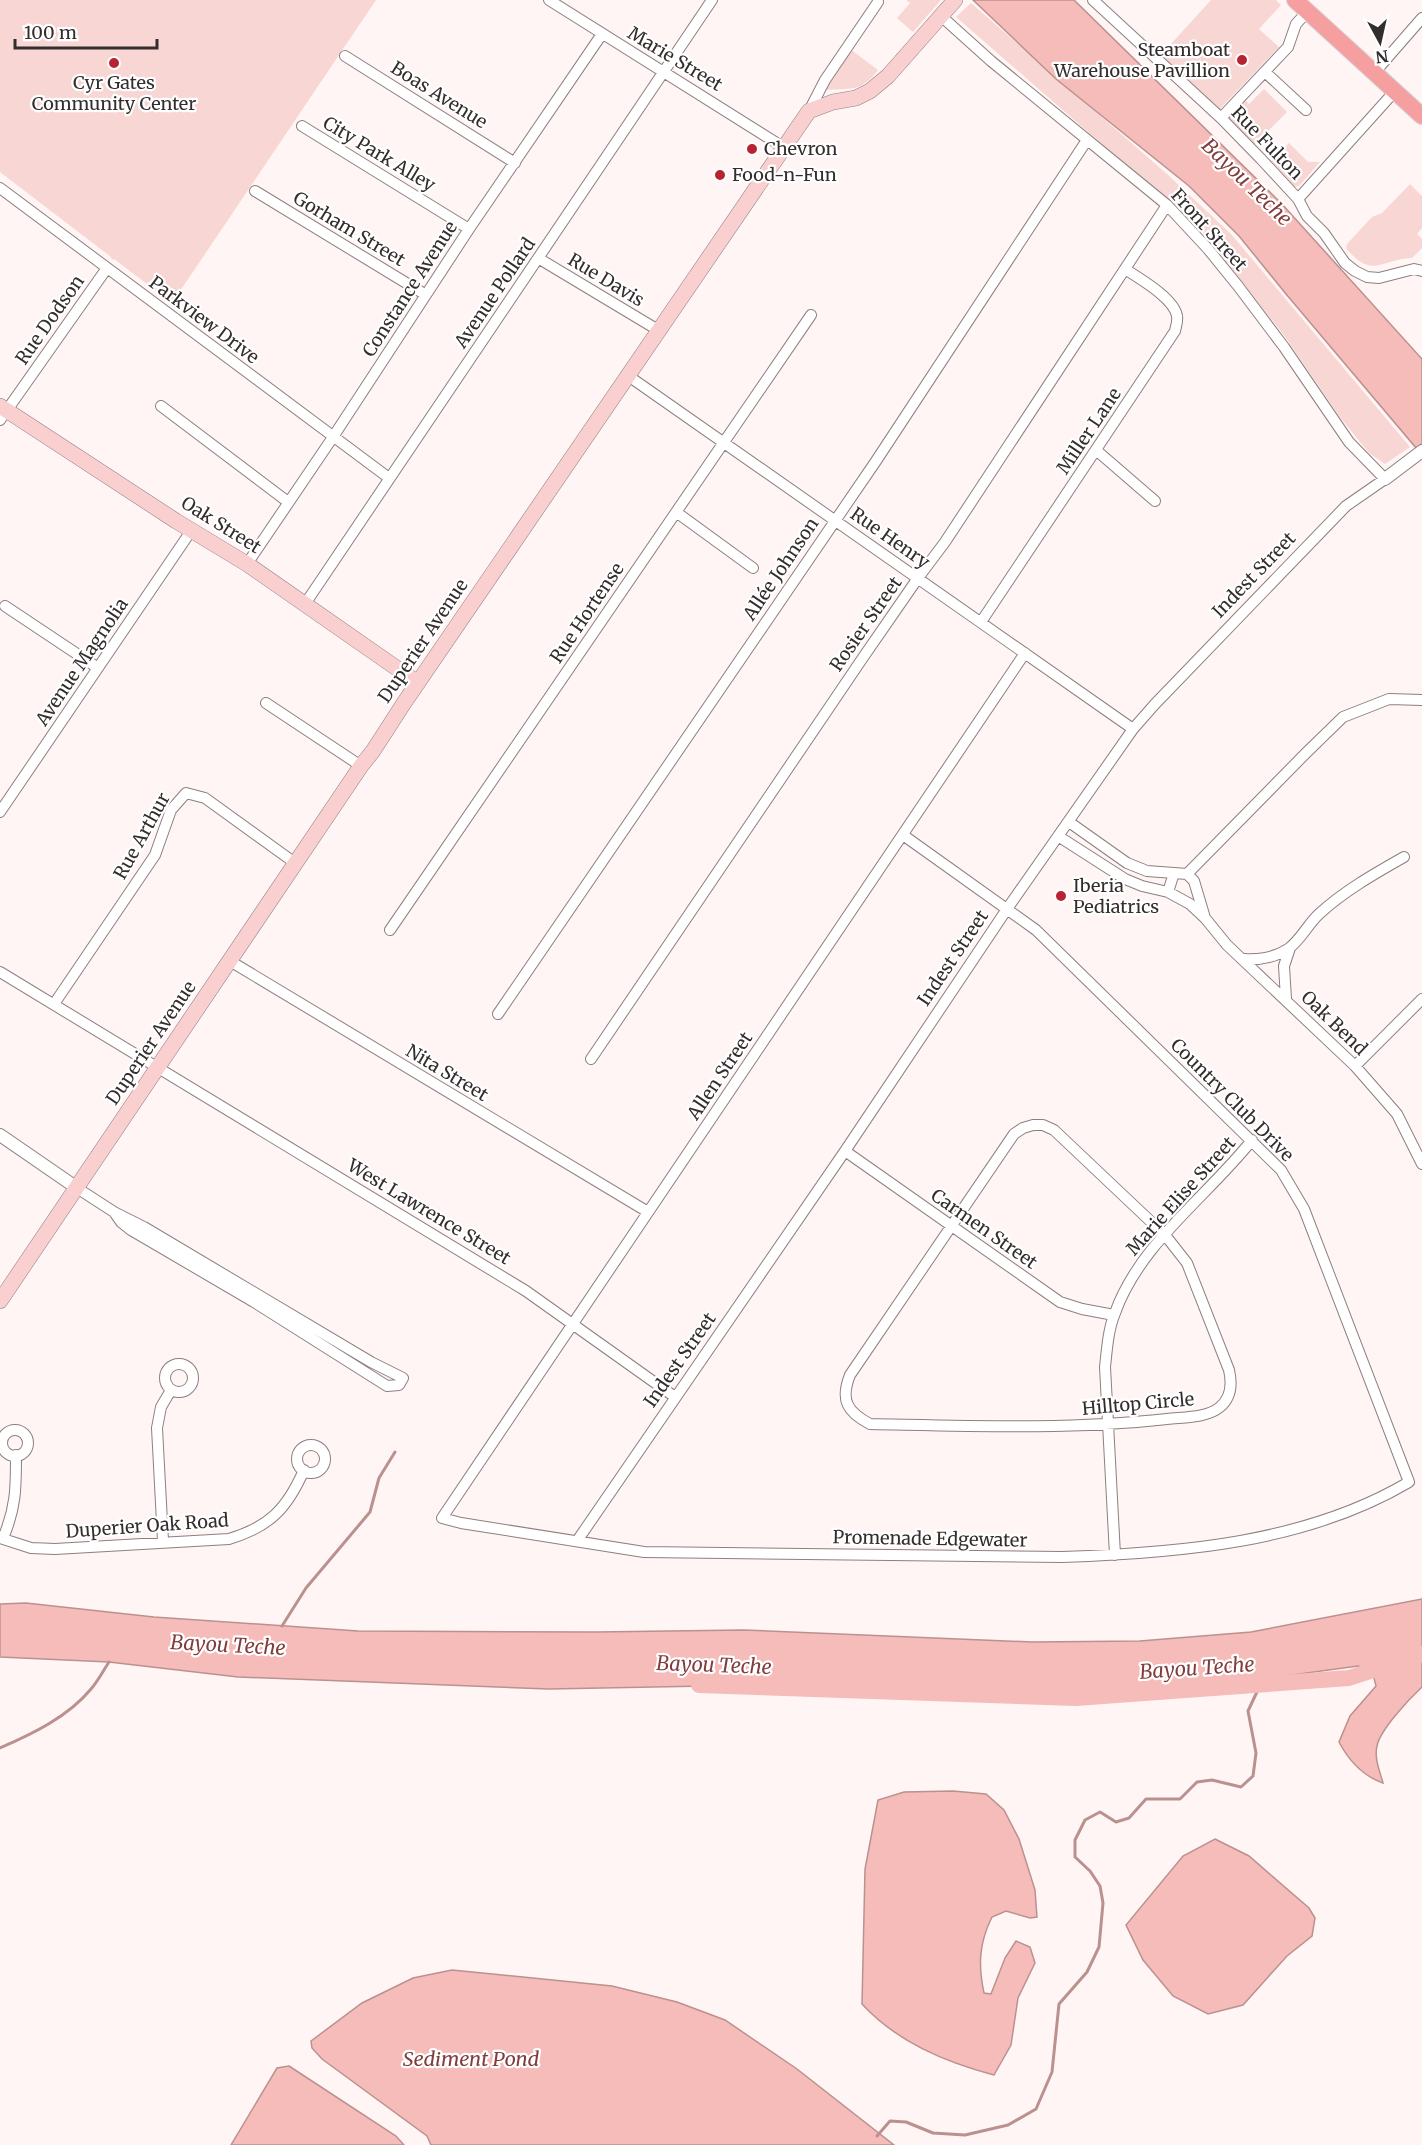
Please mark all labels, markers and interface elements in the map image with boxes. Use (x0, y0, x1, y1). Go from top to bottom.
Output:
scale bar (15, 12, 158, 50)
north arrow (1350, 12, 1410, 72)
text: 100 m (24, 21, 77, 44)
street label: Marie Street (624, 21, 727, 96)
place label: Steamboat Warehouse Pavillion (1053, 38, 1230, 82)
text: N (1374, 46, 1390, 68)
marker: Steamboat Warehouse Pavillion (1235, 53, 1249, 67)
marker: Cyr Gates Community Center (107, 56, 121, 70)
street label: Boas Avenue (387, 56, 492, 133)
place label: Cyr Gates Community Center (32, 71, 196, 115)
street label: Rue Fulton (1227, 101, 1308, 184)
street label: City Park Alley (319, 111, 440, 196)
water label: Bayou Teche (1197, 133, 1298, 231)
place label: Chevron (764, 137, 838, 160)
marker: Chevron (745, 142, 759, 156)
place label: Food-n-Fun (732, 163, 837, 186)
marker: Food-n-Fun (713, 168, 727, 182)
street label: Front Street (1166, 184, 1252, 276)
street label: Gorham Street (289, 186, 409, 271)
street label: Constance Avenue (357, 217, 462, 361)
street label: Avenue Pollard (449, 233, 540, 353)
street label: Rue Davis (564, 248, 649, 311)
street label: Rue Dodson (10, 270, 89, 369)
street label: Parkview Drive (145, 271, 264, 368)
street label: Miller Lane (1051, 383, 1126, 478)
street label: Oak Street (177, 491, 265, 558)
street label: Rue Henry (846, 502, 935, 574)
street label: Allée Johnson (737, 513, 823, 625)
street label: Indest Street (1207, 527, 1300, 622)
street label: Rue Hortense (545, 558, 629, 667)
street label: Rosier Street (824, 572, 907, 676)
street label: Duperier Avenue (373, 574, 473, 707)
street label: Avenue Magnolia (30, 593, 133, 731)
street label: Rue Arthur (108, 788, 175, 883)
place label: Iberia Pediatrics (1073, 874, 1159, 918)
marker: Iberia Pediatrics (1054, 889, 1068, 903)
street label: Indest Street (912, 905, 993, 1010)
street label: Duperier Avenue (101, 976, 201, 1109)
street label: Oak Bend (1296, 986, 1372, 1060)
street label: Allen Street (681, 1027, 757, 1125)
street label: Country Club Drive (1166, 1033, 1299, 1166)
street label: Nita Street (402, 1039, 493, 1106)
street label: Marie Elise Street (1121, 1131, 1240, 1260)
street label: West Lawrence Street (343, 1153, 515, 1269)
street label: Carmen Street (927, 1183, 1042, 1274)
street label: Indest Street (638, 1308, 721, 1412)
street label: Hilltop Circle (1081, 1387, 1195, 1420)
street label: Duperier Oak Road (65, 1508, 229, 1543)
street label: Promenade Edgewater (832, 1525, 1028, 1552)
water label: Bayou Teche (170, 1629, 286, 1660)
water label: Bayou Teche (656, 1650, 772, 1679)
water label: Bayou Teche (1139, 1651, 1255, 1684)
water label: Sediment Pond (403, 2046, 540, 2071)

